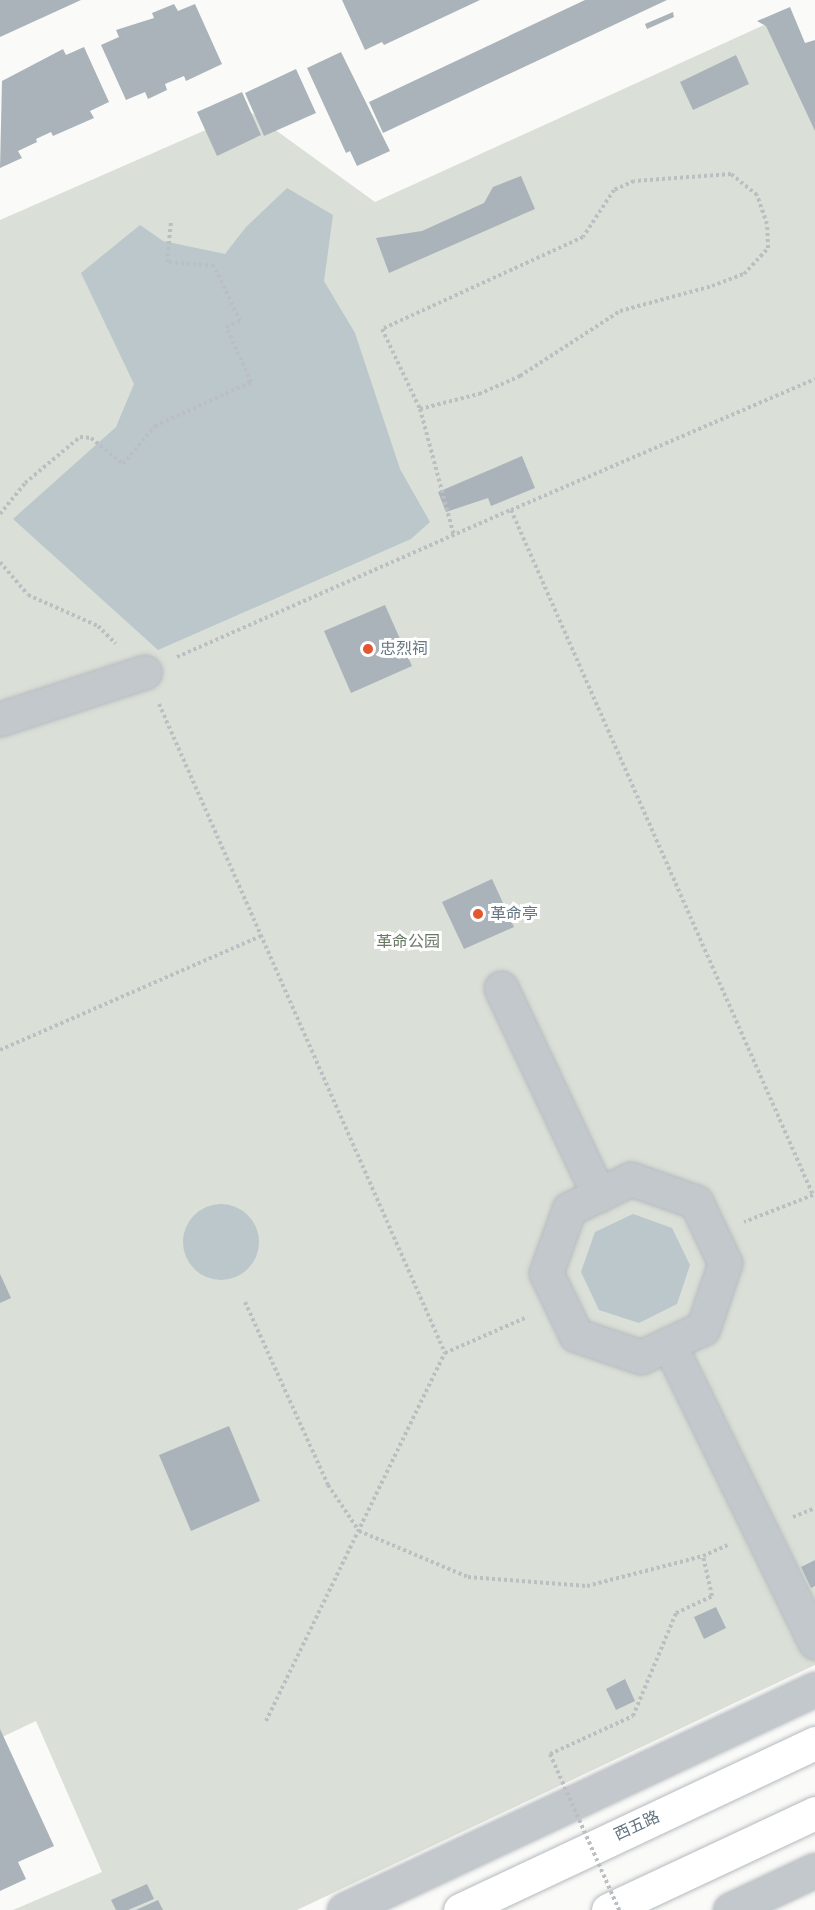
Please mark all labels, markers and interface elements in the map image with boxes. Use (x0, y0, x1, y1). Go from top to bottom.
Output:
place label: 忠烈祠 (380, 639, 428, 659)
marker: 忠烈祠 (361, 642, 375, 656)
place label: 革命亭 (490, 904, 538, 924)
marker: 革命亭 (471, 907, 485, 921)
park label: 革命公园 (376, 932, 440, 952)
street label: 西五路 (611, 1807, 663, 1845)

